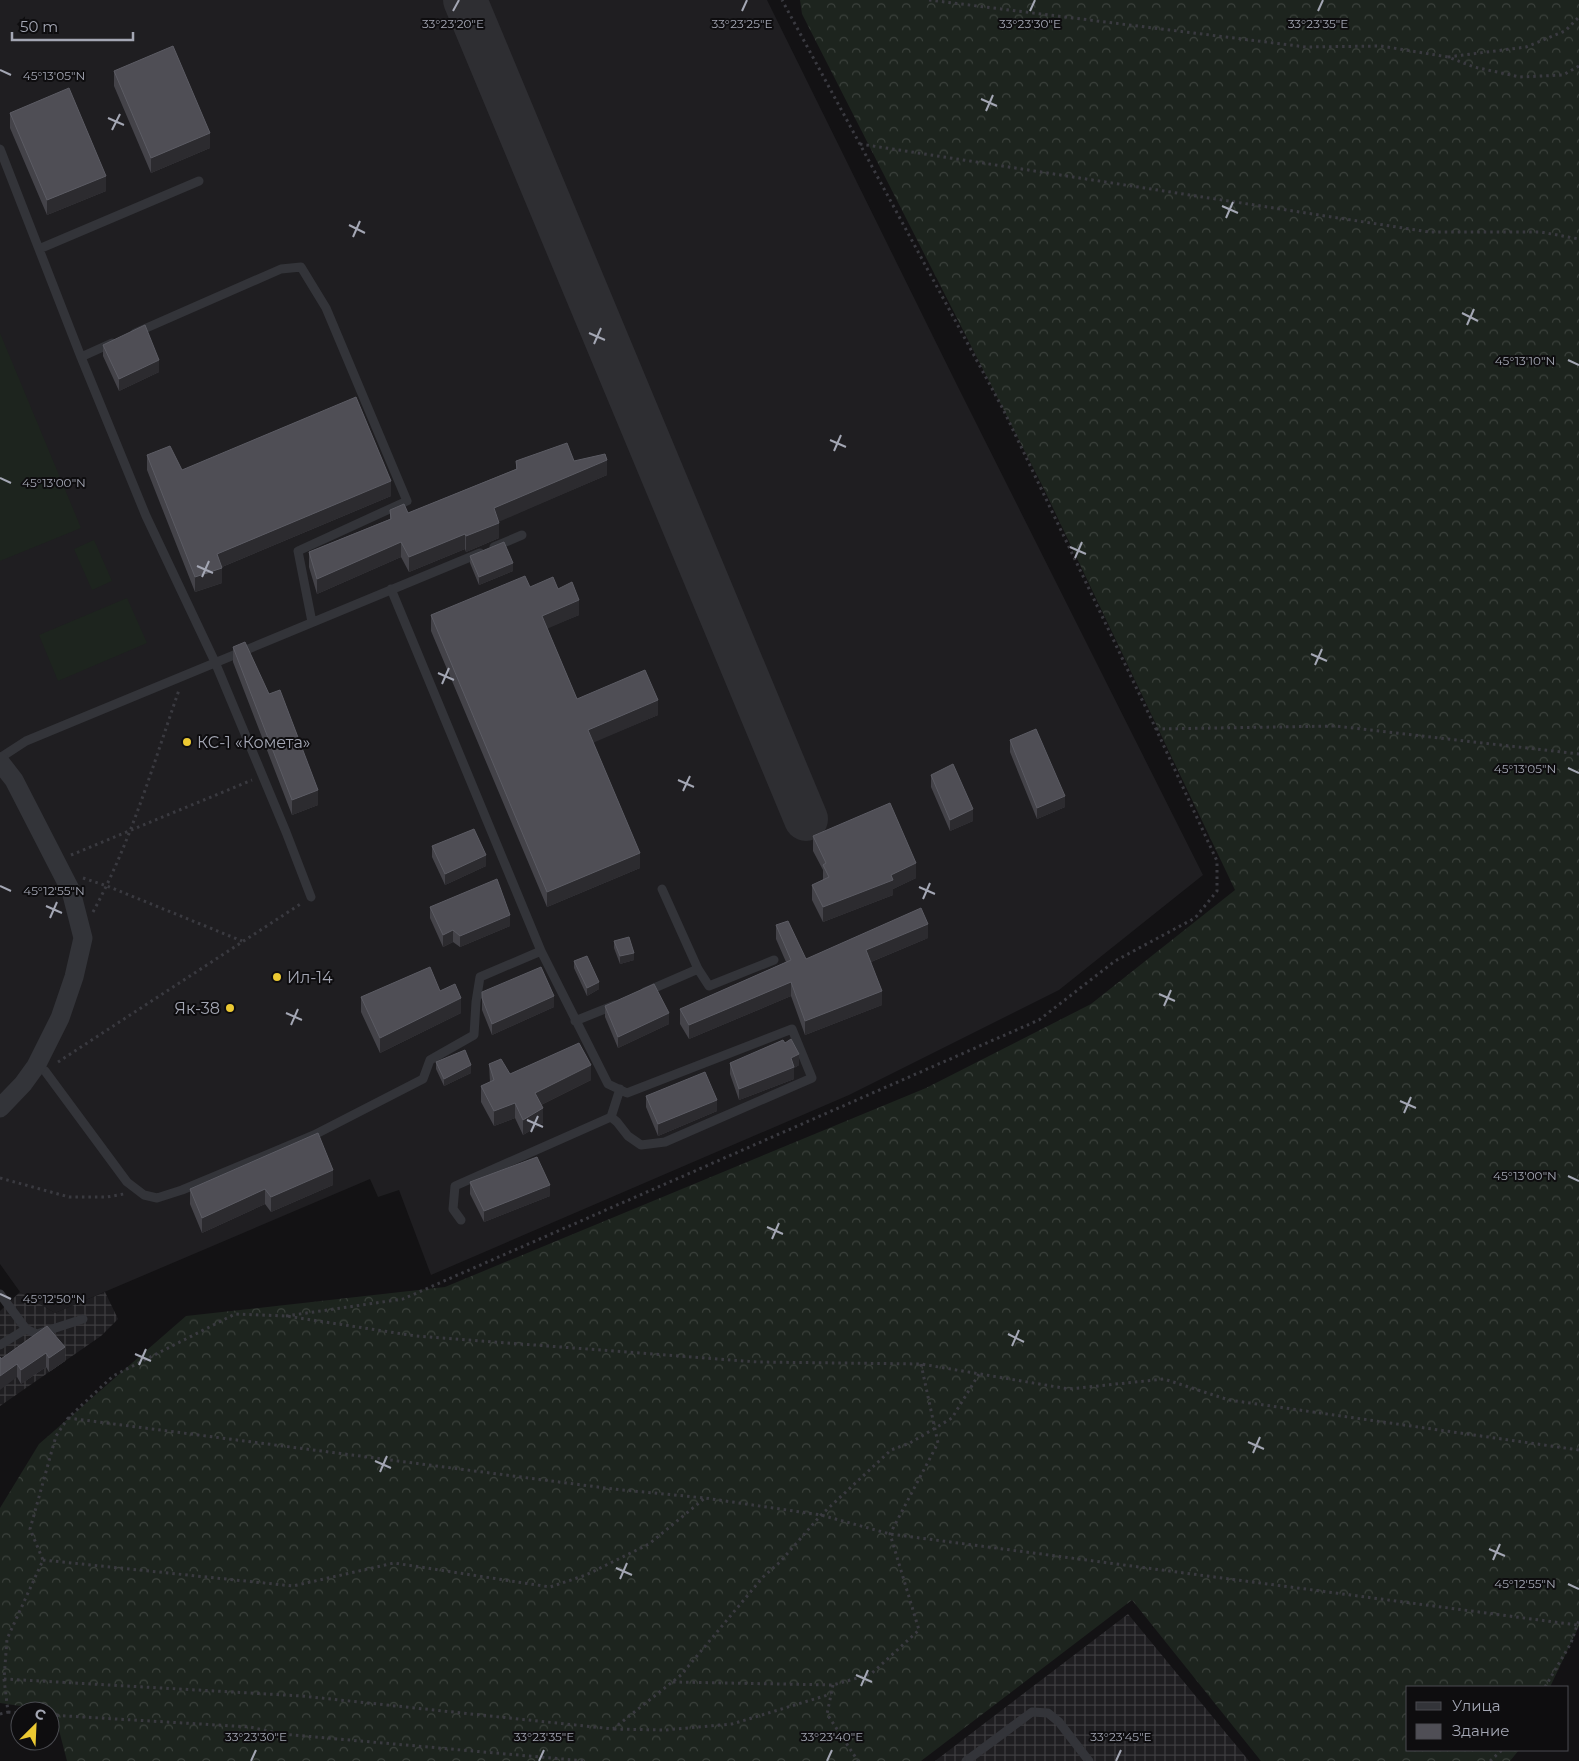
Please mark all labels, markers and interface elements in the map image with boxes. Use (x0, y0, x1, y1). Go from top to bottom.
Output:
scale bar (12, 10, 134, 42)
text: 33°23'20"E (422, 16, 484, 31)
text: 33°23'25"E (712, 16, 772, 31)
text: 33°23'30"E (999, 16, 1061, 31)
text: 33°23'35"E (1288, 16, 1348, 31)
text: 50 m (20, 17, 58, 36)
text: 45°13'05"N (23, 68, 85, 83)
text: 45°13'10"N (1495, 353, 1555, 368)
text: 45°13'00"N (22, 475, 86, 490)
place label: КС-1 «Комета» (197, 733, 310, 752)
marker: КС-1 «Комета» (181, 736, 193, 748)
text: 45°13'05"N (1494, 761, 1556, 776)
text: 45°12'55"N (23, 883, 85, 898)
place label: Ил-14 (287, 968, 333, 987)
marker: Ил-14 (271, 971, 283, 983)
place label: Як-38 (174, 999, 220, 1018)
marker: Як-38 (224, 1002, 236, 1014)
text: 45°13'00"N (1493, 1168, 1557, 1183)
text: 45°12'50"N (23, 1291, 85, 1306)
text: 45°12'55"N (1494, 1576, 1556, 1591)
legend (1406, 1686, 1569, 1751)
text: Улица (1452, 1696, 1500, 1715)
north arrow (10, 1701, 60, 1751)
text: С (32, 1704, 49, 1724)
text: Здание (1452, 1721, 1510, 1740)
text: 33°23'30"E (225, 1729, 287, 1744)
text: 33°23'35"E (514, 1729, 574, 1744)
text: 33°23'40"E (801, 1729, 863, 1744)
text: 33°23'45"E (1090, 1729, 1152, 1744)

